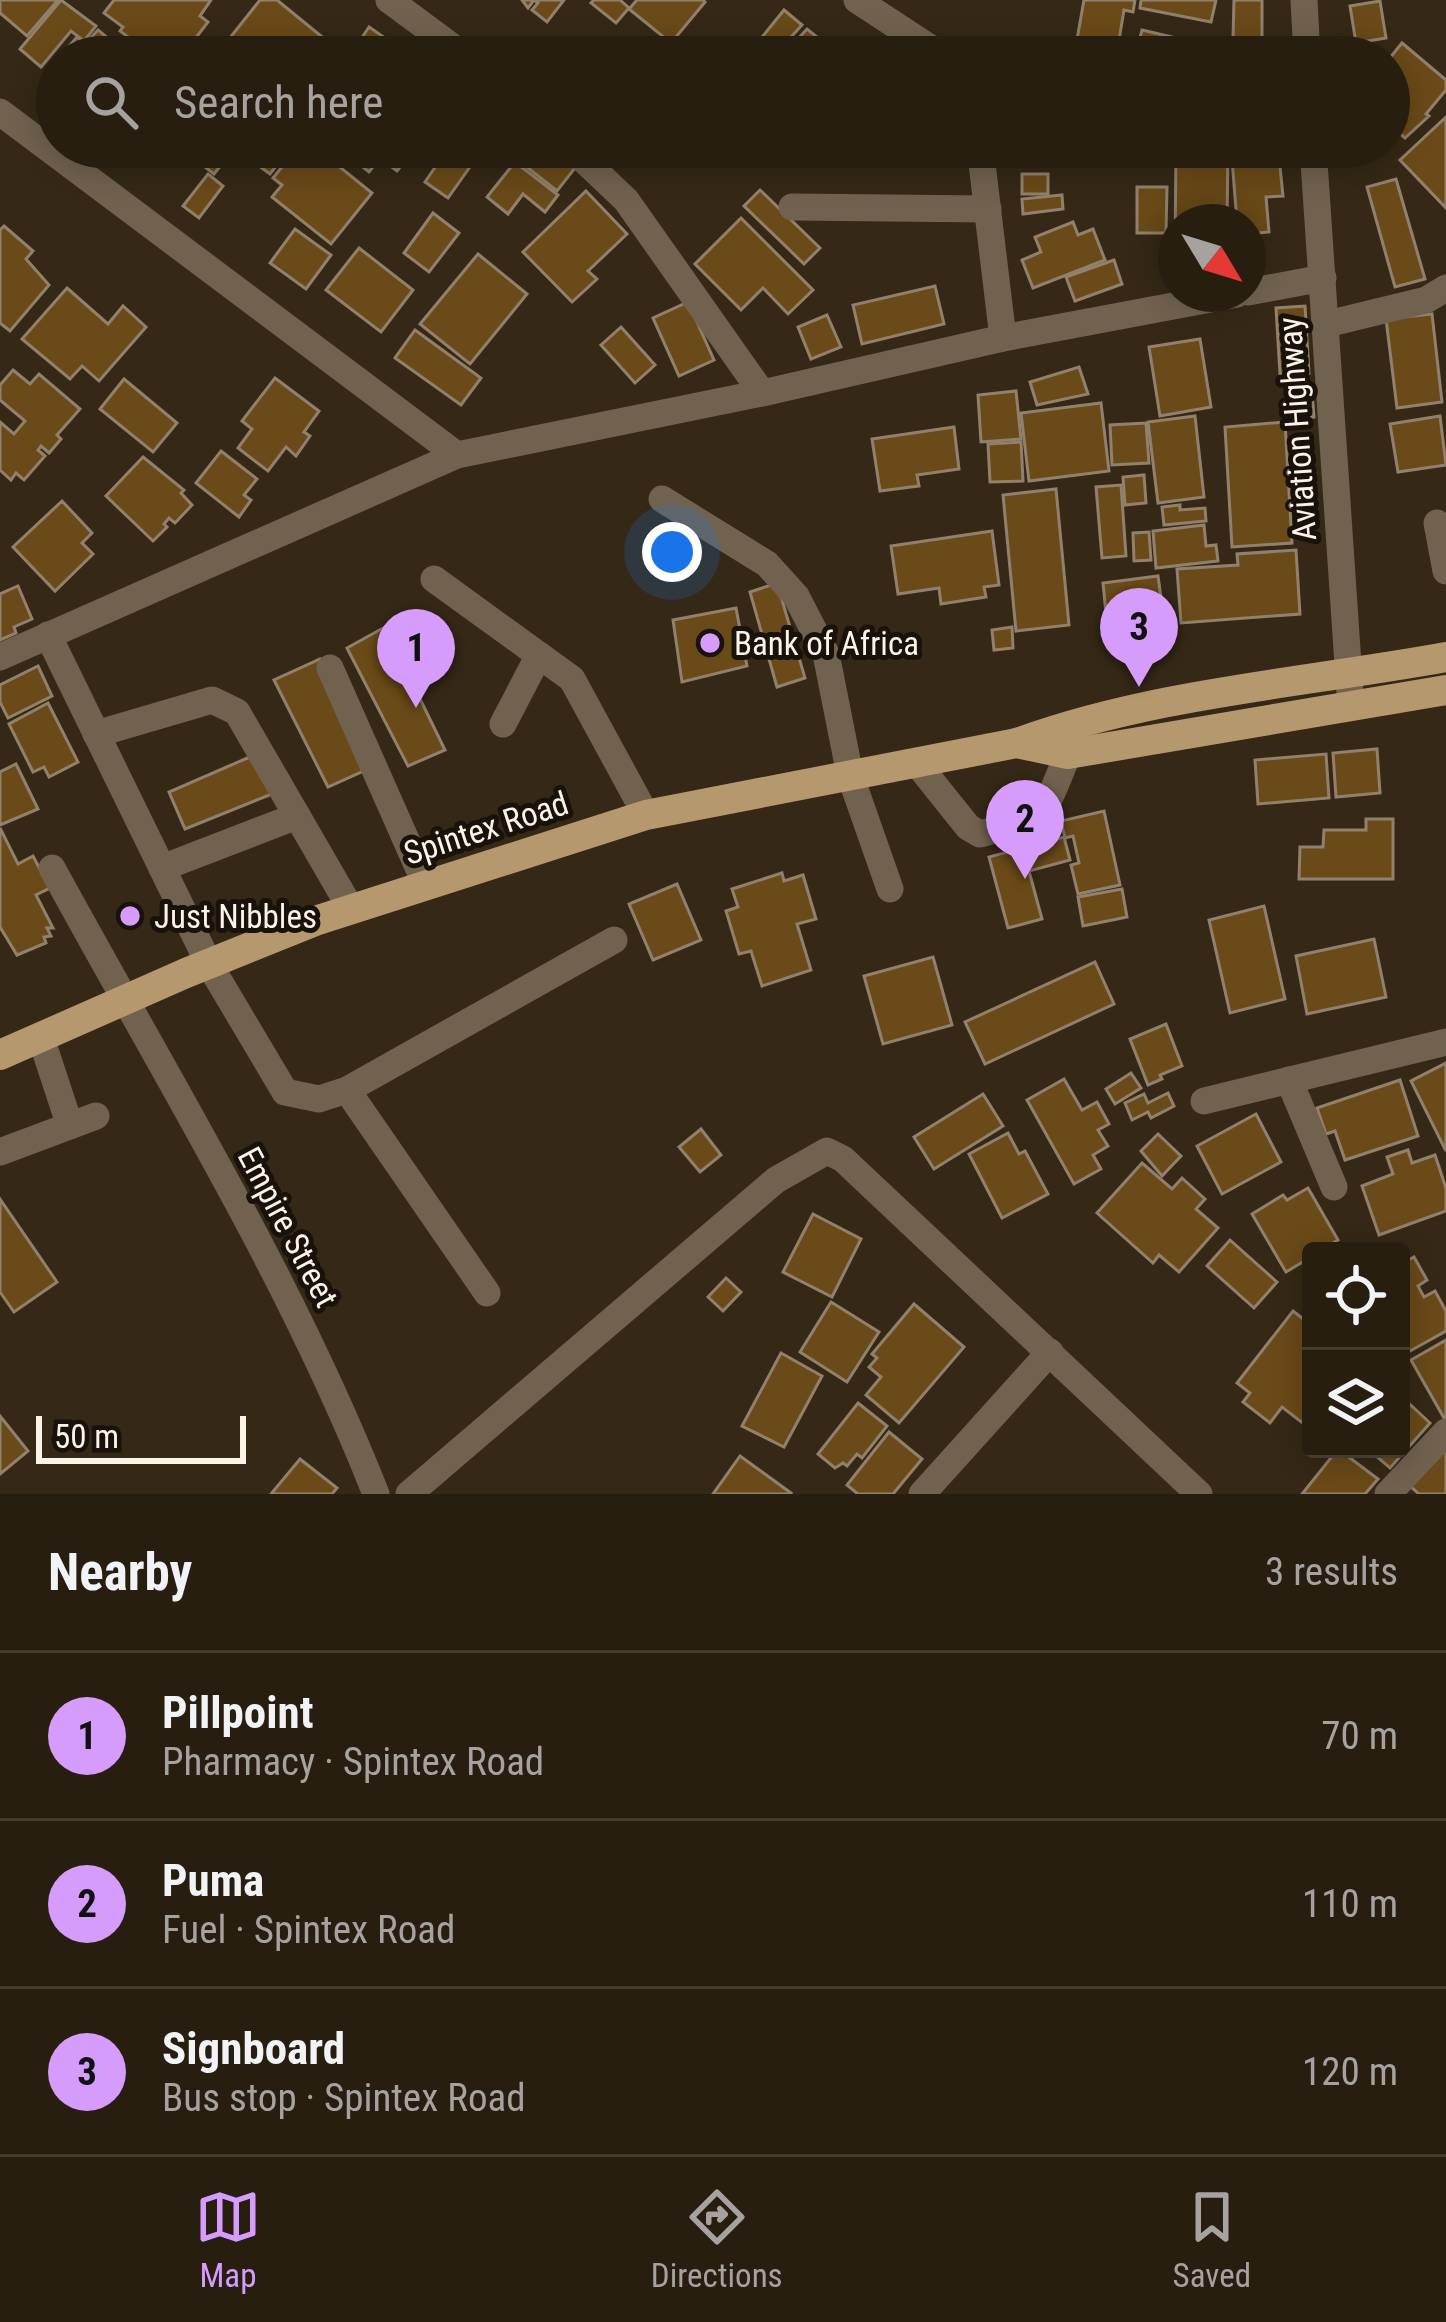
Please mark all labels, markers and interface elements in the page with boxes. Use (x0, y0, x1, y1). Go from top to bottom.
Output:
search box (36, 36, 1410, 168)
icon: search (78, 69, 144, 135)
text: Search here (174, 76, 383, 129)
north arrow (1158, 204, 1266, 312)
street label: Aviation Highway (1270, 316, 1324, 542)
your location (642, 522, 702, 582)
pin: 3 (1100, 588, 1178, 687)
pin: 1 (377, 609, 455, 708)
place label: Bank of Africa (734, 624, 919, 663)
marker: Bank of Africa (697, 630, 723, 656)
pin: 2 (986, 780, 1064, 879)
street label: Spintex Road (399, 783, 573, 873)
place label: Just Nibbles (154, 897, 317, 936)
marker: Just Nibbles (117, 903, 143, 929)
street label: Empire Street (230, 1140, 346, 1314)
map controls (1302, 1242, 1410, 1458)
button: locate (1302, 1242, 1410, 1350)
button: layers (1302, 1350, 1410, 1458)
scale bar (36, 1410, 246, 1463)
text: 50 m (54, 1417, 119, 1456)
text: Nearby (48, 1543, 192, 1602)
text: 3 results (1265, 1549, 1398, 1595)
text: Pillpoint (162, 1686, 314, 1739)
text: 1 (77, 1713, 97, 1759)
text: 70 m (1321, 1713, 1398, 1759)
text: Pharmacy · Spintex Road (162, 1739, 544, 1785)
text: Puma (162, 1854, 264, 1907)
text: 2 (77, 1881, 97, 1927)
text: 110 m (1302, 1881, 1398, 1927)
text: Fuel · Spintex Road (162, 1907, 455, 1953)
text: Signboard (162, 2022, 345, 2075)
text: 3 (77, 2049, 97, 2095)
text: 120 m (1302, 2049, 1398, 2095)
text: Bus stop · Spintex Road (162, 2075, 526, 2121)
tab: Map (195, 2184, 261, 2295)
tab: Directions (651, 2184, 783, 2295)
tab: Saved (1173, 2184, 1251, 2295)

